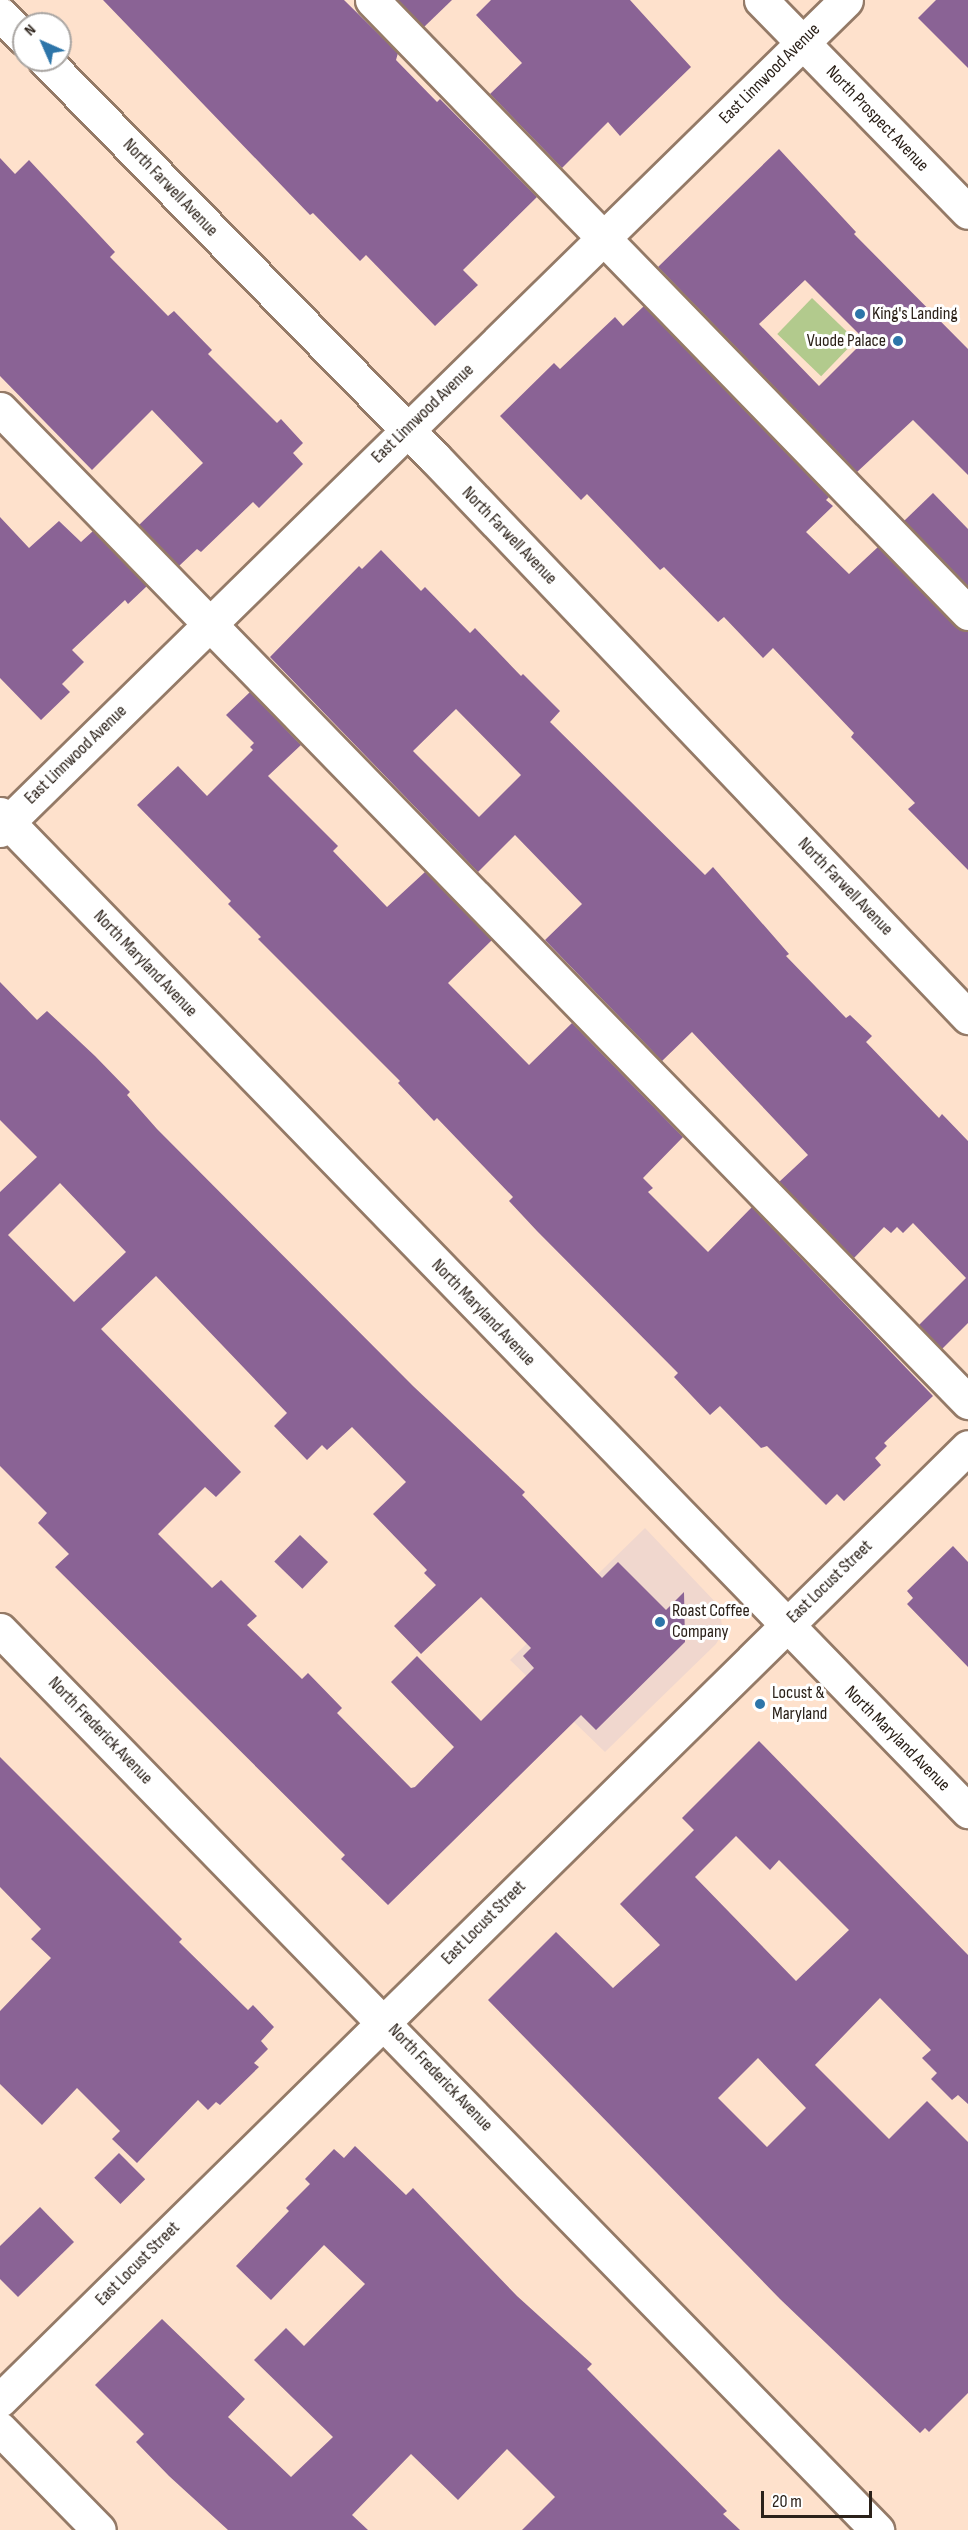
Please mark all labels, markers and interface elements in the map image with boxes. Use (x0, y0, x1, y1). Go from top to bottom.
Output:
north arrow (12, 12, 72, 72)
street label: East Linnwood Avenue (715, 19, 825, 129)
text: N (21, 21, 40, 40)
street label: North Prospect Avenue (821, 62, 933, 176)
street label: North Farwell Avenue (118, 135, 222, 241)
place label: King's Landing (872, 303, 958, 325)
marker: King's Landing (853, 307, 867, 321)
place label: Vuode Palace (807, 330, 886, 352)
marker: Vuode Palace (891, 334, 905, 348)
street label: East Linnwood Avenue (367, 360, 479, 468)
street label: North Farwell Avenue (457, 483, 561, 589)
street label: East Linnwood Avenue (20, 701, 132, 809)
street label: North Farwell Avenue (793, 834, 897, 940)
street label: North Maryland Avenue (88, 906, 202, 1022)
street label: North Maryland Avenue (426, 1255, 540, 1371)
street label: East Locust Street (783, 1536, 877, 1628)
place label: Roast Coffee Company (672, 1601, 750, 1644)
marker: Roast Coffee Company (653, 1615, 667, 1629)
street label: North Frederick Avenue (43, 1673, 157, 1789)
street label: North Maryland Avenue (840, 1682, 954, 1796)
place label: Locust & Maryland (772, 1683, 827, 1726)
marker: Locust & Maryland (753, 1697, 767, 1711)
street label: East Locust Street (437, 1876, 531, 1970)
street label: North Frederick Avenue (383, 2020, 497, 2136)
street label: East Locust Street (91, 2217, 185, 2311)
scale bar (764, 2479, 875, 2517)
text: 20 m (772, 2491, 802, 2512)

